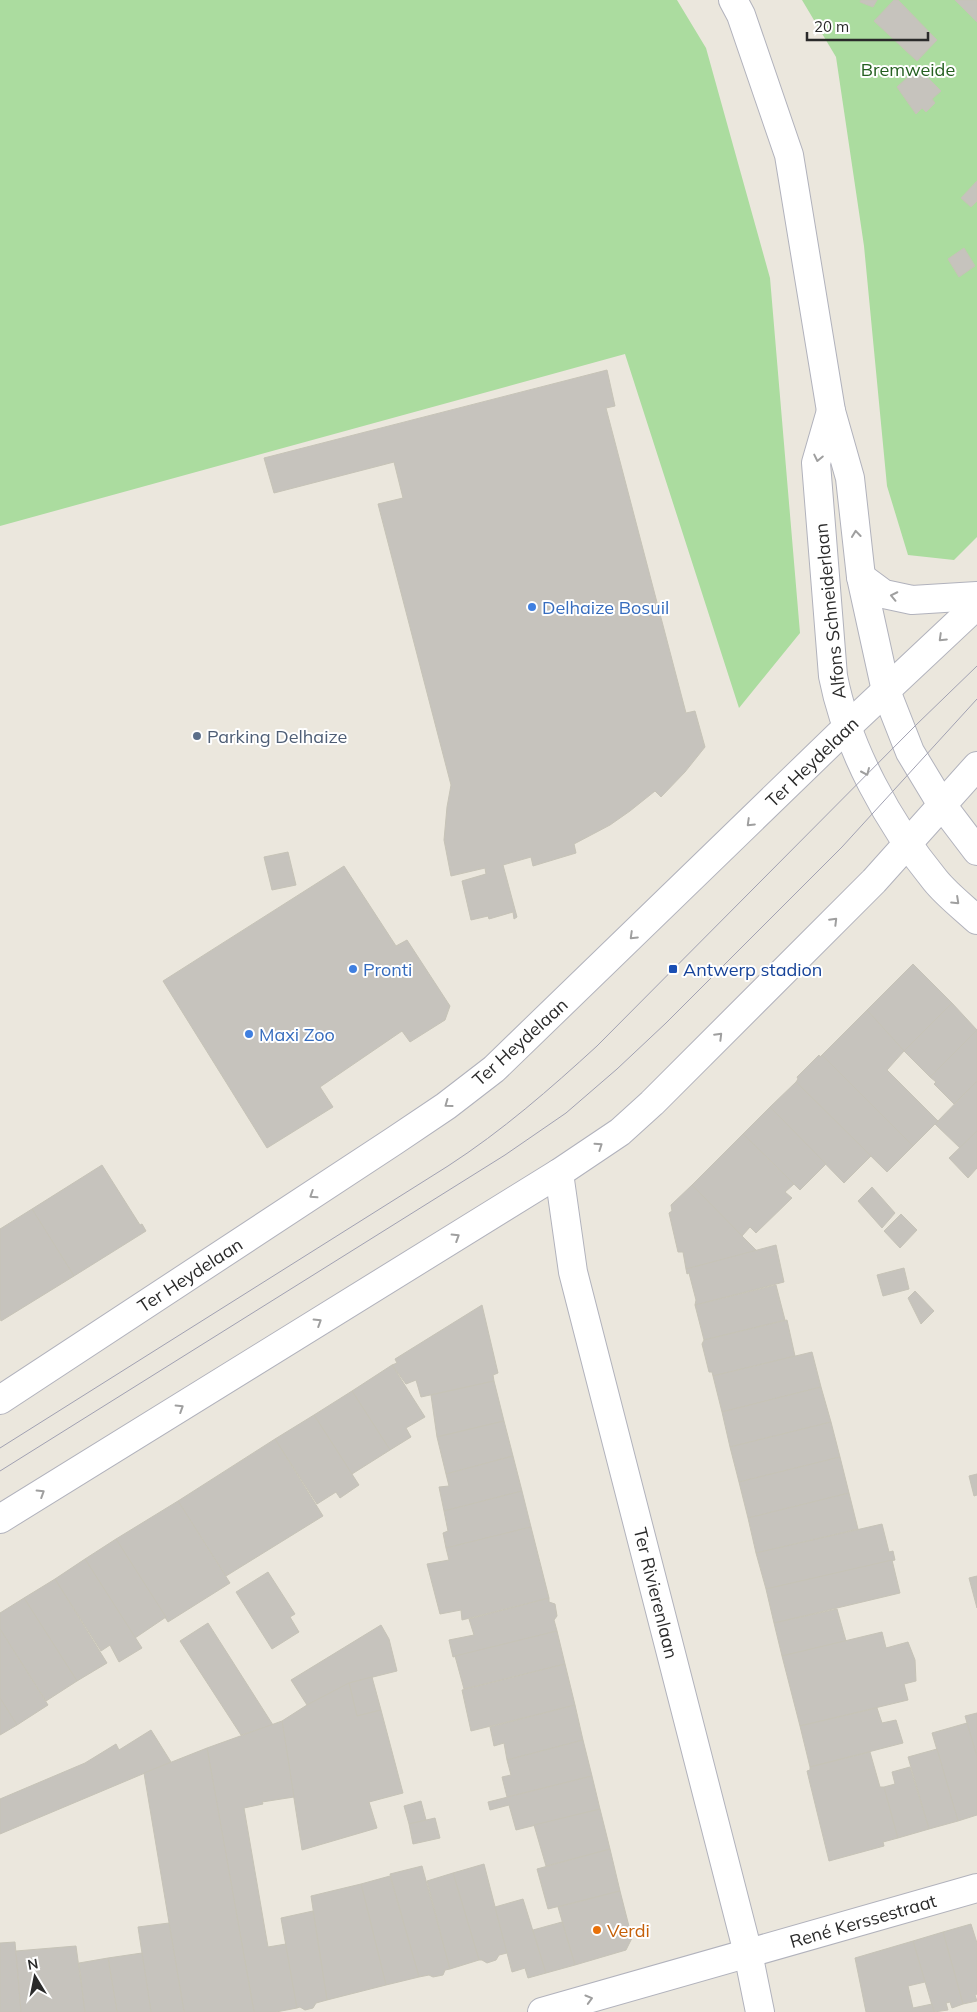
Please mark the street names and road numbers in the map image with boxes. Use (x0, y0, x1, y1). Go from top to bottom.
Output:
street label: Alfons Schneiderlaan (809, 522, 851, 700)
street label: Ter Heydelaan (761, 712, 863, 812)
street label: Ter Heydelaan (468, 993, 572, 1091)
street label: Ter Heydelaan (133, 1233, 247, 1317)
street label: Ter Rivierenlaan (629, 1525, 683, 1661)
street label: René Kerssestraat (787, 1889, 939, 1953)

